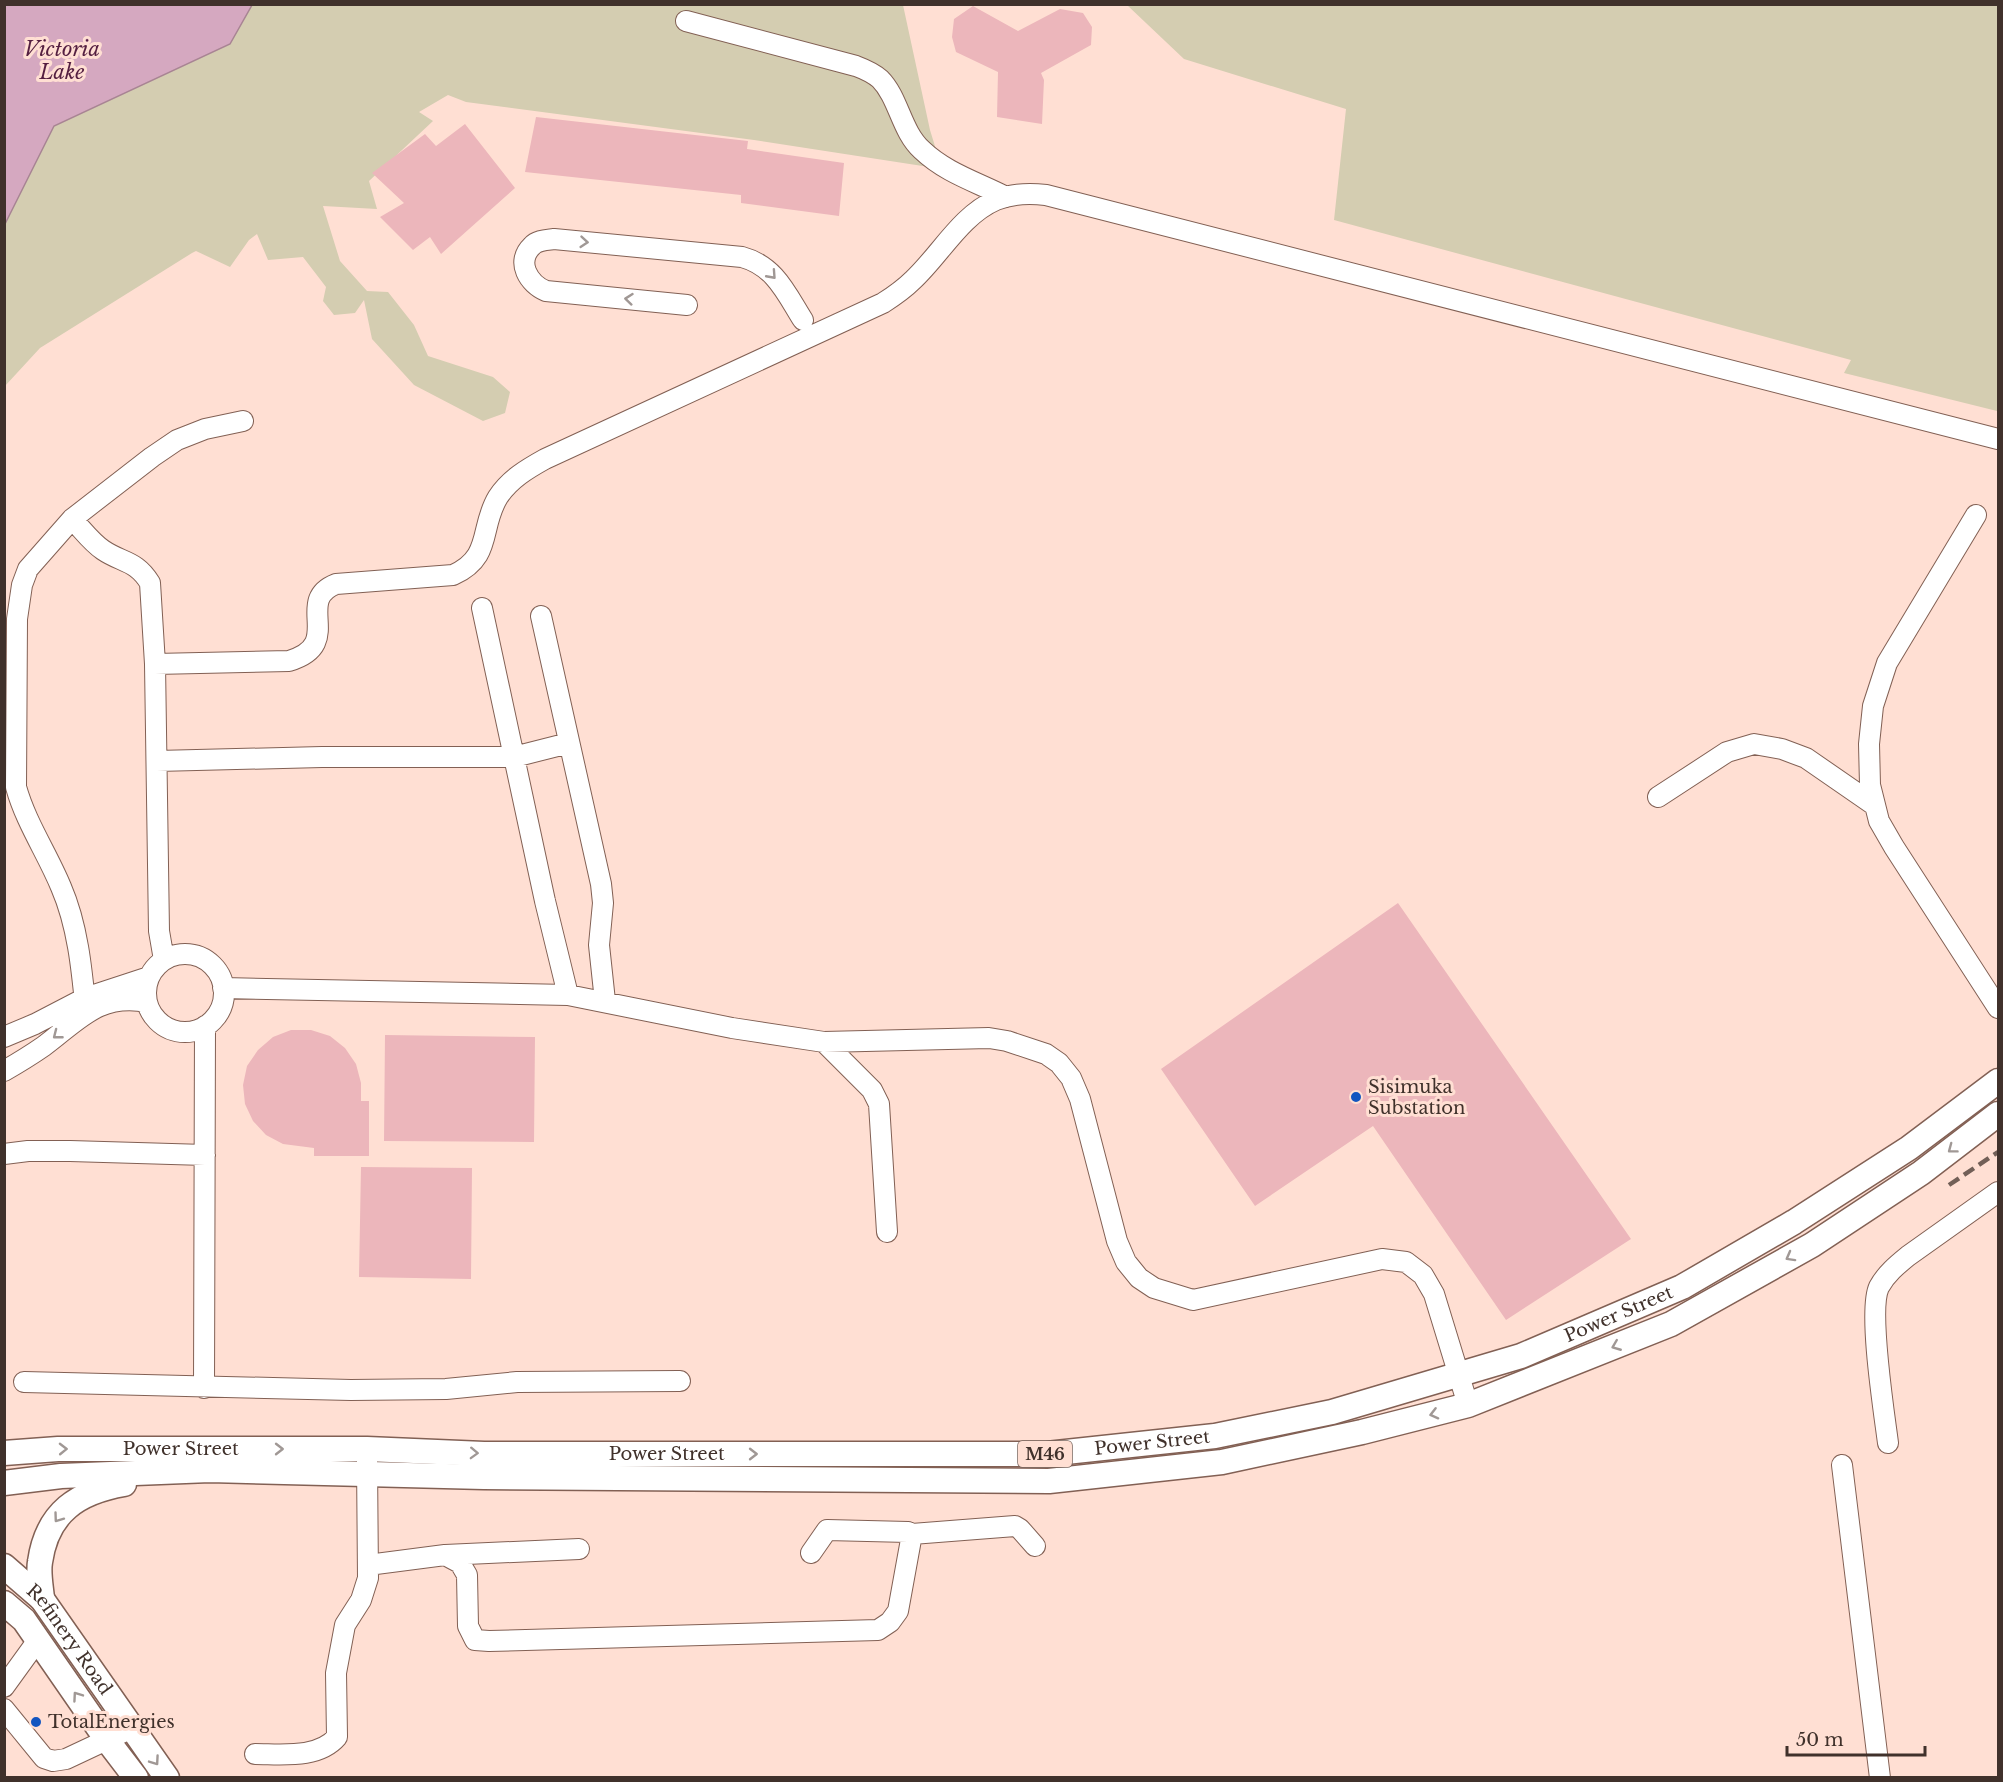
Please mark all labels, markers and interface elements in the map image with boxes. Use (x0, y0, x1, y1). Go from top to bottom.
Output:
water label: Victoria Lake (24, 37, 100, 84)
one-way arrow (579, 235, 589, 248)
one-way arrow (765, 269, 776, 279)
one-way arrow (625, 293, 634, 306)
one-way arrow (53, 1028, 64, 1039)
place label: Sisimuka Substation (1368, 1076, 1466, 1119)
marker: Sisimuka Substation (1349, 1090, 1363, 1104)
one-way arrow (1948, 1142, 1959, 1153)
one-way arrow (1786, 1250, 1796, 1261)
street label: Power Street (1561, 1281, 1677, 1347)
one-way arrow (1612, 1339, 1623, 1351)
one-way arrow (1429, 1406, 1439, 1419)
street label: Power Street (1093, 1426, 1211, 1460)
street label: Power Street (123, 1438, 239, 1460)
road number: M46 (1018, 1441, 1072, 1467)
one-way arrow (58, 1443, 67, 1455)
one-way arrow (274, 1443, 283, 1455)
street label: Power Street (609, 1443, 725, 1465)
one-way arrow (469, 1447, 478, 1460)
one-way arrow (748, 1448, 757, 1460)
one-way arrow (54, 1512, 65, 1523)
street label: Refinery Road (22, 1579, 117, 1699)
one-way arrow (73, 1692, 84, 1703)
place label: TotalEnergies (48, 1711, 175, 1733)
marker: TotalEnergies (29, 1715, 43, 1729)
scale bar (1787, 1719, 1925, 1757)
text: 50 m (1796, 1729, 1844, 1751)
one-way arrow (148, 1754, 159, 1765)

